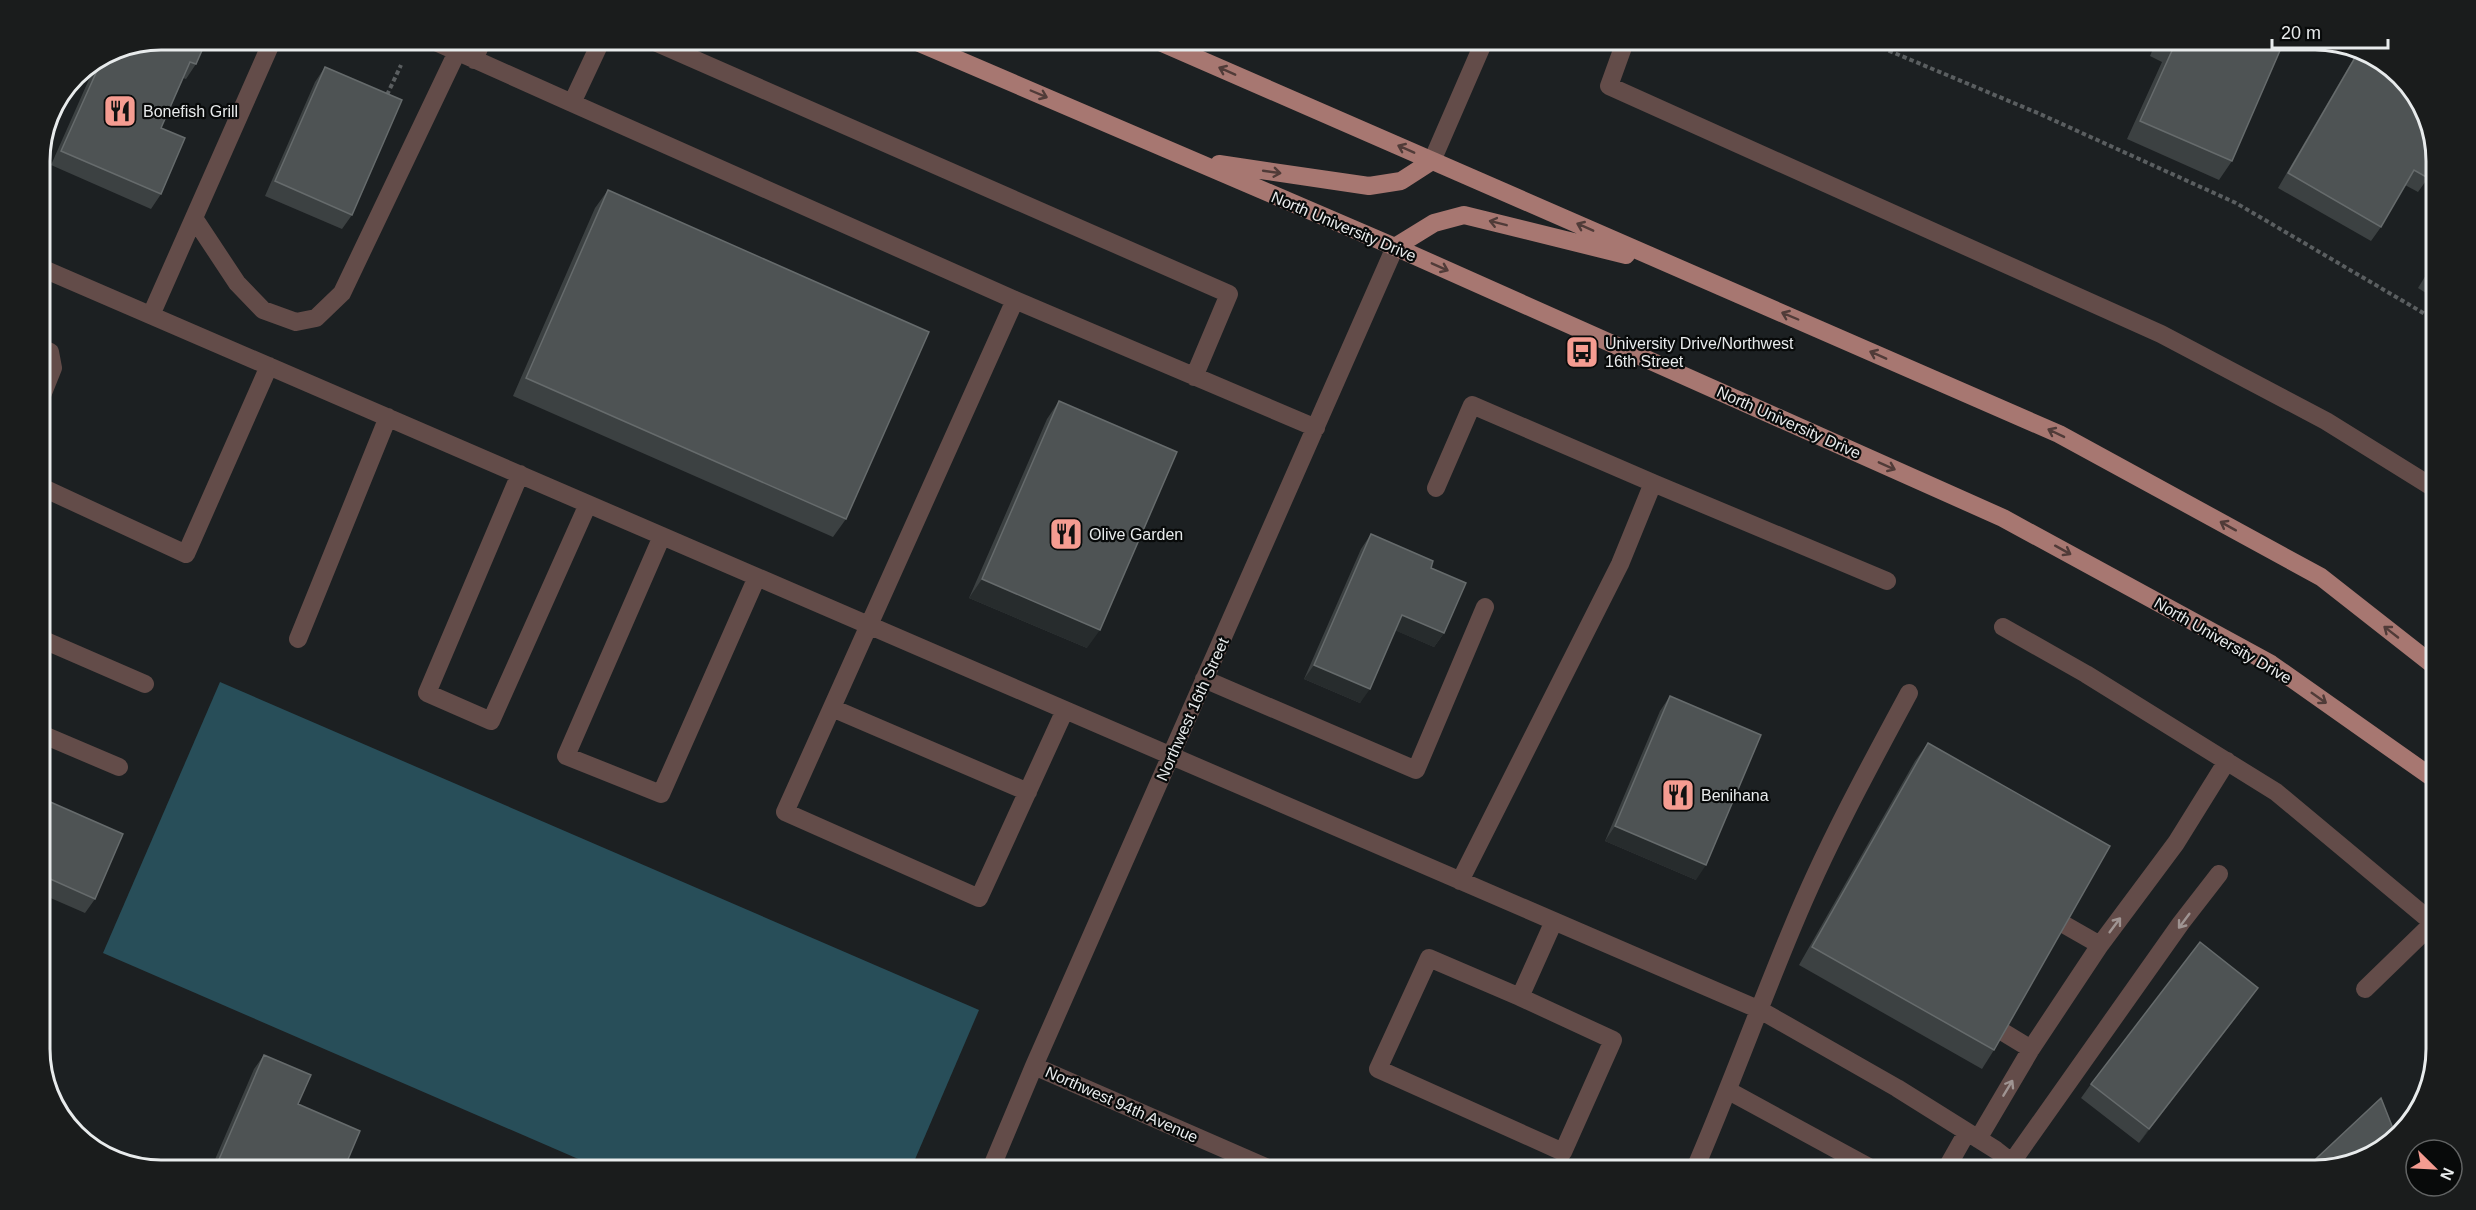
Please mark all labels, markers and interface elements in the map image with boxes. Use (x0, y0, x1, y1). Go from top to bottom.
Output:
scale bar (2272, 12, 2388, 50)
text: 20 m (2281, 23, 2321, 43)
one-way arrow (1219, 65, 1237, 77)
one-way arrow (1029, 89, 1047, 100)
restaurant icon: Bonefish Grill (102, 93, 138, 129)
place label: Bonefish Grill (143, 103, 238, 120)
one-way arrow (1397, 143, 1415, 154)
one-way arrow (1262, 166, 1282, 177)
street label: North University Drive (1269, 188, 1419, 265)
one-way arrow (1489, 217, 1508, 229)
one-way arrow (1576, 221, 1594, 232)
one-way arrow (1431, 263, 1449, 274)
one-way arrow (1781, 310, 1799, 321)
bus stop icon: University Drive/Northwest 16th Street (1564, 334, 1600, 370)
place label: University Drive/Northwest 16th Street (1605, 335, 1794, 370)
one-way arrow (1869, 348, 1887, 360)
street label: North University Drive (1714, 383, 1863, 462)
one-way arrow (2048, 427, 2066, 438)
one-way arrow (1877, 461, 1896, 472)
restaurant icon: Olive Garden (1048, 516, 1084, 552)
one-way arrow (2220, 520, 2237, 532)
place label: Olive Garden (1089, 526, 1183, 543)
one-way arrow (2053, 545, 2071, 556)
street label: North University Drive (2151, 594, 2294, 687)
one-way arrow (2383, 625, 2399, 638)
street label: Northwest 16th Street (1153, 635, 1232, 783)
one-way arrow (2310, 692, 2326, 704)
restaurant icon: Benihana (1660, 777, 1696, 813)
place label: Benihana (1701, 787, 1769, 804)
one-way arrow (2177, 912, 2190, 928)
one-way arrow (2109, 918, 2121, 934)
street label: Northwest 94th Avenue (1043, 1063, 1201, 1146)
one-way arrow (2002, 1080, 2014, 1097)
north arrow (2404, 1138, 2464, 1198)
text: N (2437, 1165, 2457, 1183)

